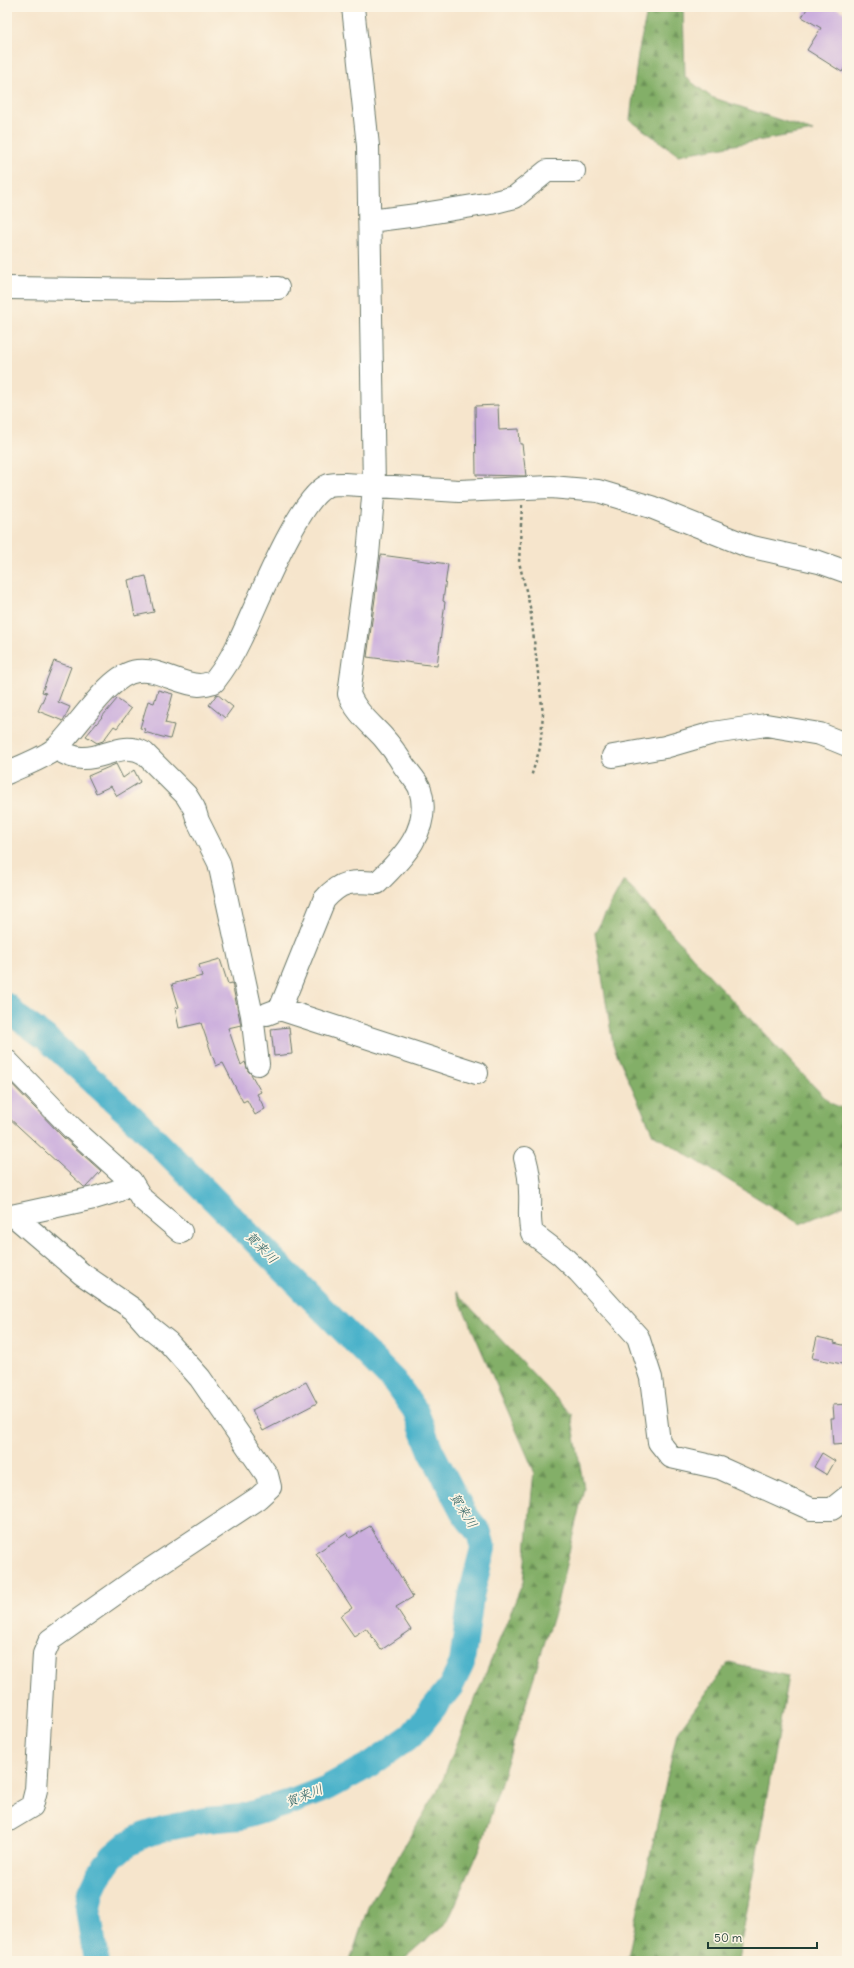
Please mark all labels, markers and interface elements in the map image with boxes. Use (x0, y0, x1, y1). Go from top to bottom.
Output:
water label: 賀来川 (242, 1228, 281, 1267)
water label: 賀来川 (446, 1489, 481, 1531)
water label: 賀来川 (283, 1780, 325, 1811)
scale bar (708, 1924, 817, 1950)
text: 50 m (714, 1930, 743, 1945)

